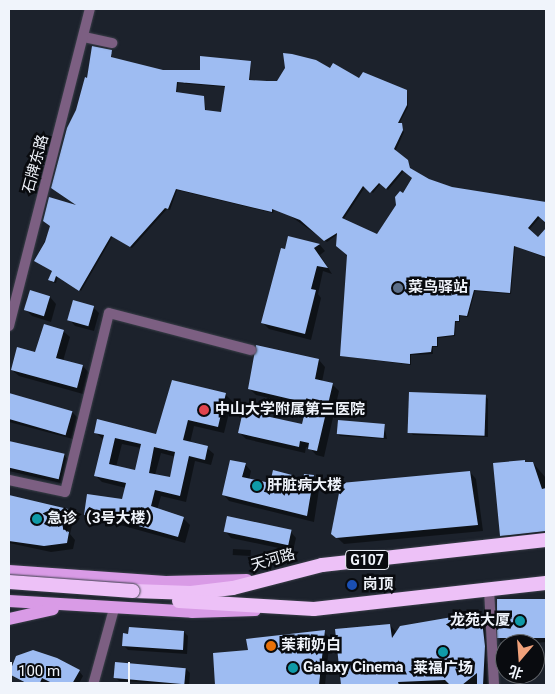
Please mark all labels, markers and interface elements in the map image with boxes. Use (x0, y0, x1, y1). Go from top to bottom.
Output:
street label: 石牌东路 (20, 133, 52, 195)
place label: 菜鸟驿站 (408, 279, 468, 297)
marker: 菜鸟驿站 (392, 282, 404, 294)
place label: 中山大学附属第三医院 (215, 401, 365, 419)
marker: 中山大学附属第三医院 (197, 403, 211, 417)
place label: 肝脏病大楼 (267, 477, 342, 495)
marker: 肝脏病大楼 (251, 480, 263, 492)
place label: 急诊（3号大楼） (47, 510, 161, 528)
marker: 急诊（3号大楼） (31, 513, 43, 525)
street label: 天河路 (249, 545, 297, 575)
road number: G107 (344, 548, 390, 572)
place label: 岗顶 (363, 576, 393, 594)
marker: 岗顶 (345, 578, 359, 592)
place label: 龙苑大厦 (450, 612, 510, 630)
marker: 龙苑大厦 (514, 615, 526, 627)
north arrow (495, 634, 545, 684)
place label: 茉莉奶白 (281, 637, 341, 655)
marker: 茉莉奶白 (265, 640, 277, 652)
marker: 莱福广场 (437, 646, 449, 658)
scale bar (12, 652, 132, 684)
place label: Galaxy Cinema (303, 659, 403, 677)
place label: 莱福广场 (413, 660, 473, 678)
text: 100 m (18, 662, 60, 680)
marker: Galaxy Cinema (287, 662, 299, 674)
text: 北 (507, 663, 525, 682)

